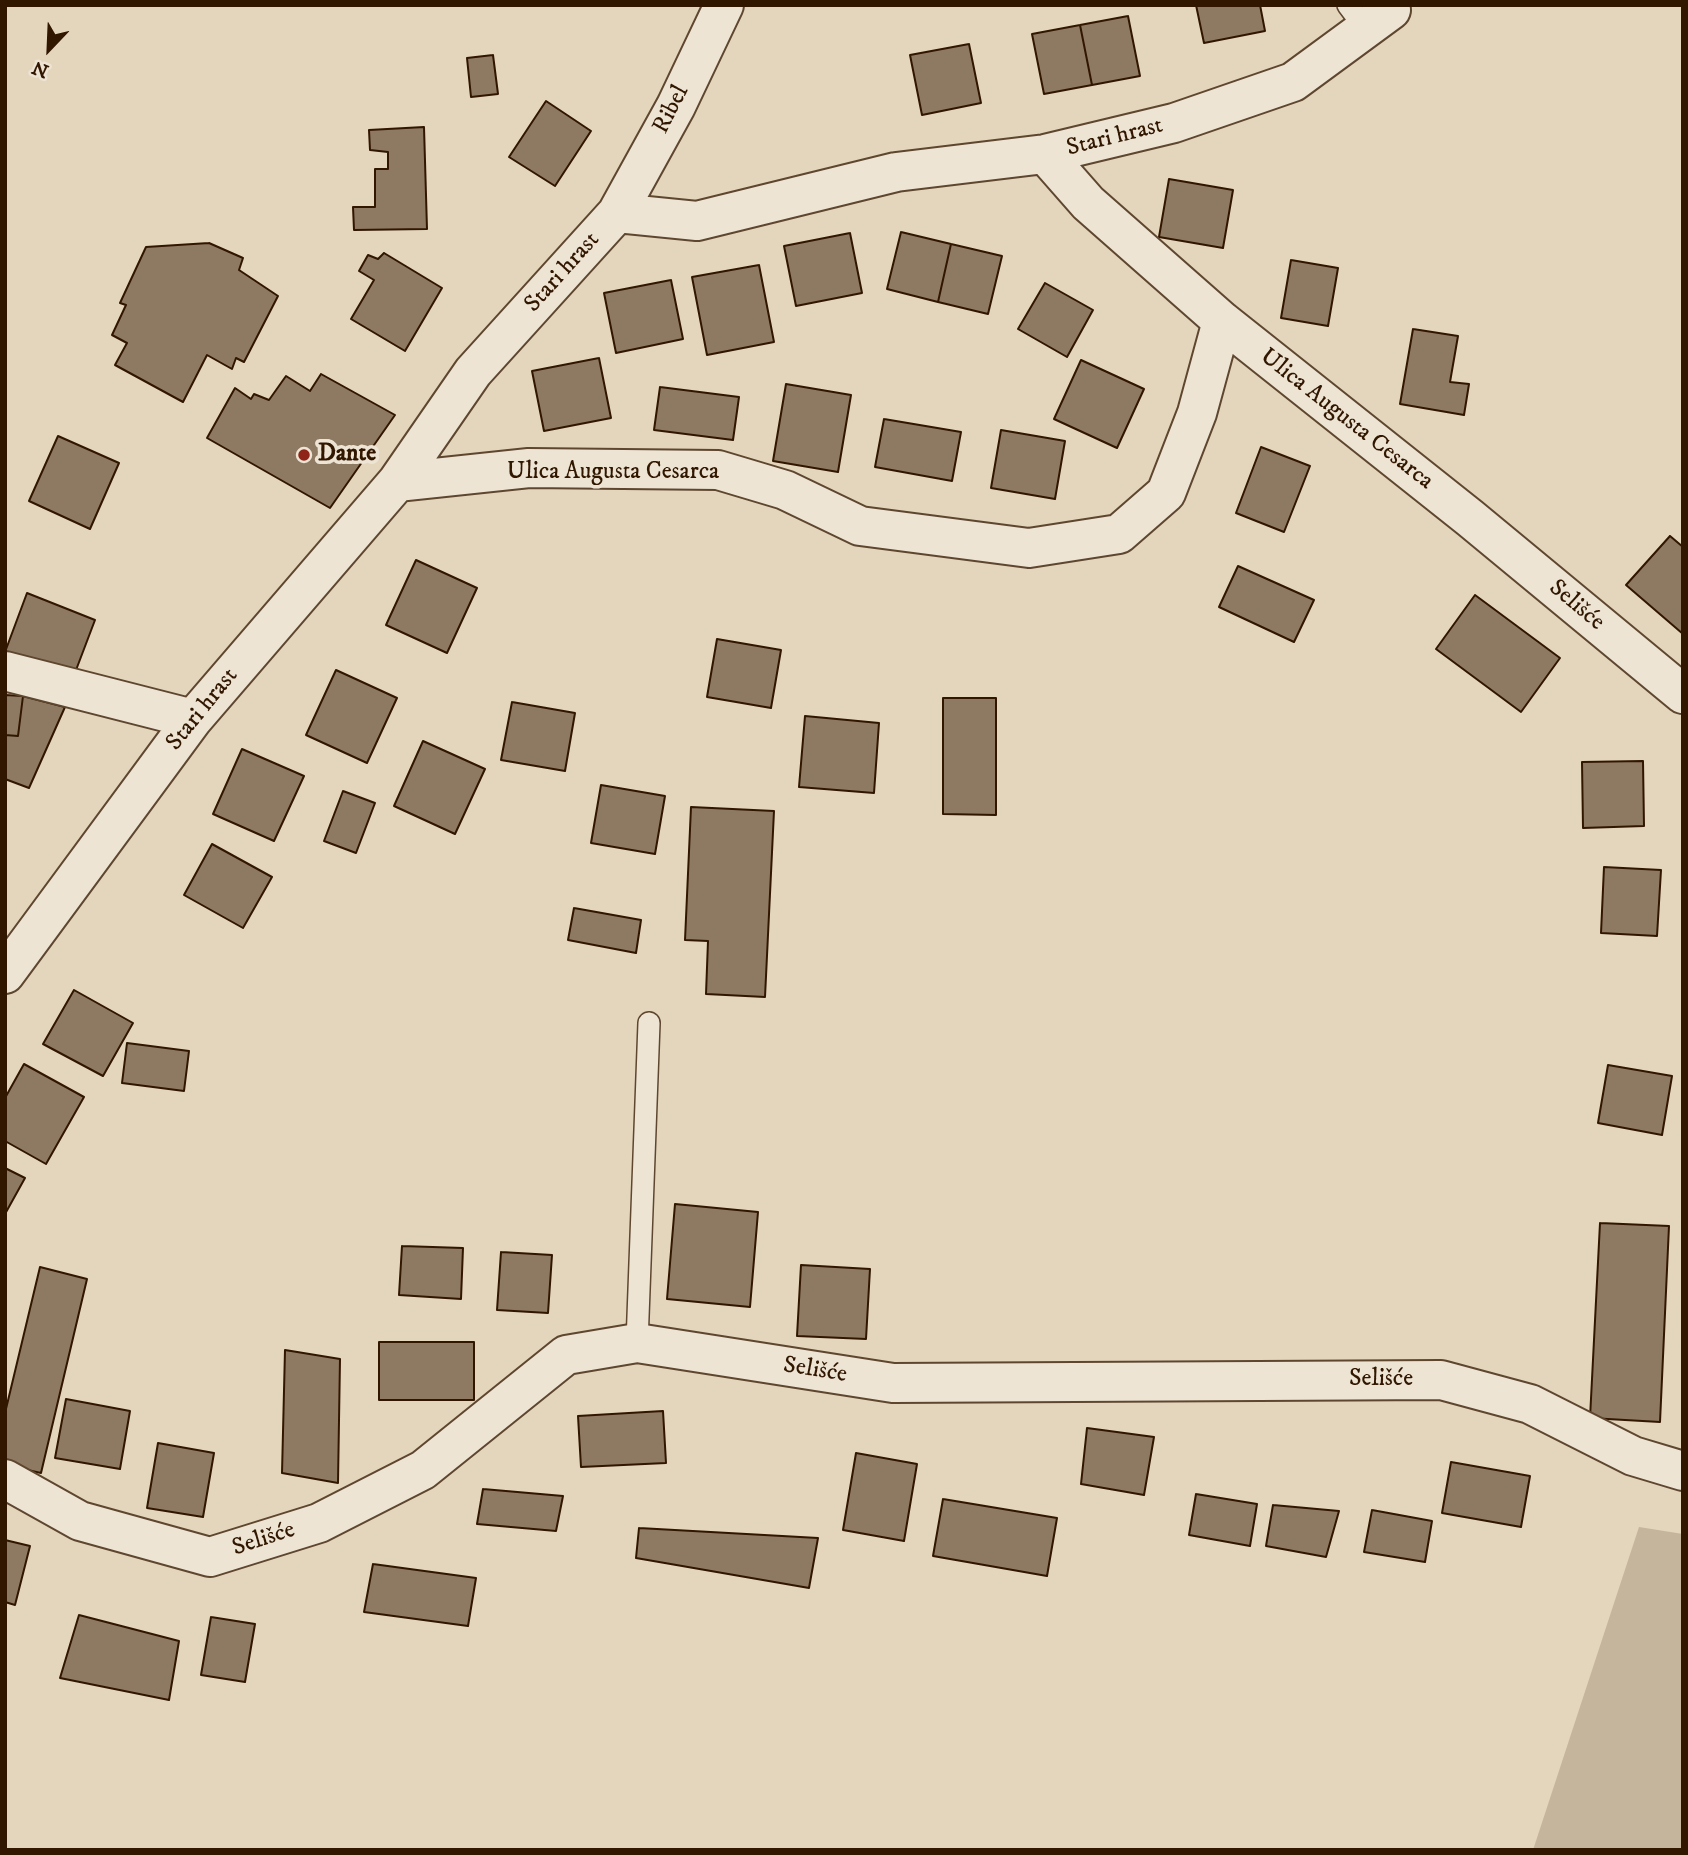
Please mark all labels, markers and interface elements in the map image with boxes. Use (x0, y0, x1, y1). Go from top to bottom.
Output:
north arrow (14, 14, 84, 84)
text: N (29, 55, 52, 82)
street label: Ribel (648, 81, 696, 139)
street label: Stari hrast (1064, 112, 1166, 164)
street label: Stari hrast (519, 227, 607, 319)
street label: Ulica Augusta Cesarca (1253, 343, 1439, 497)
place label: Dante (318, 441, 376, 469)
marker: Dante (296, 447, 312, 463)
street label: Ulica Augusta Cesarca (507, 459, 719, 487)
street label: Selišće (1542, 574, 1610, 638)
street label: Stari hrast (161, 663, 245, 757)
street label: Selišće (781, 1352, 849, 1390)
street label: Selišće (1349, 1366, 1413, 1394)
street label: Selišće (229, 1516, 299, 1564)

